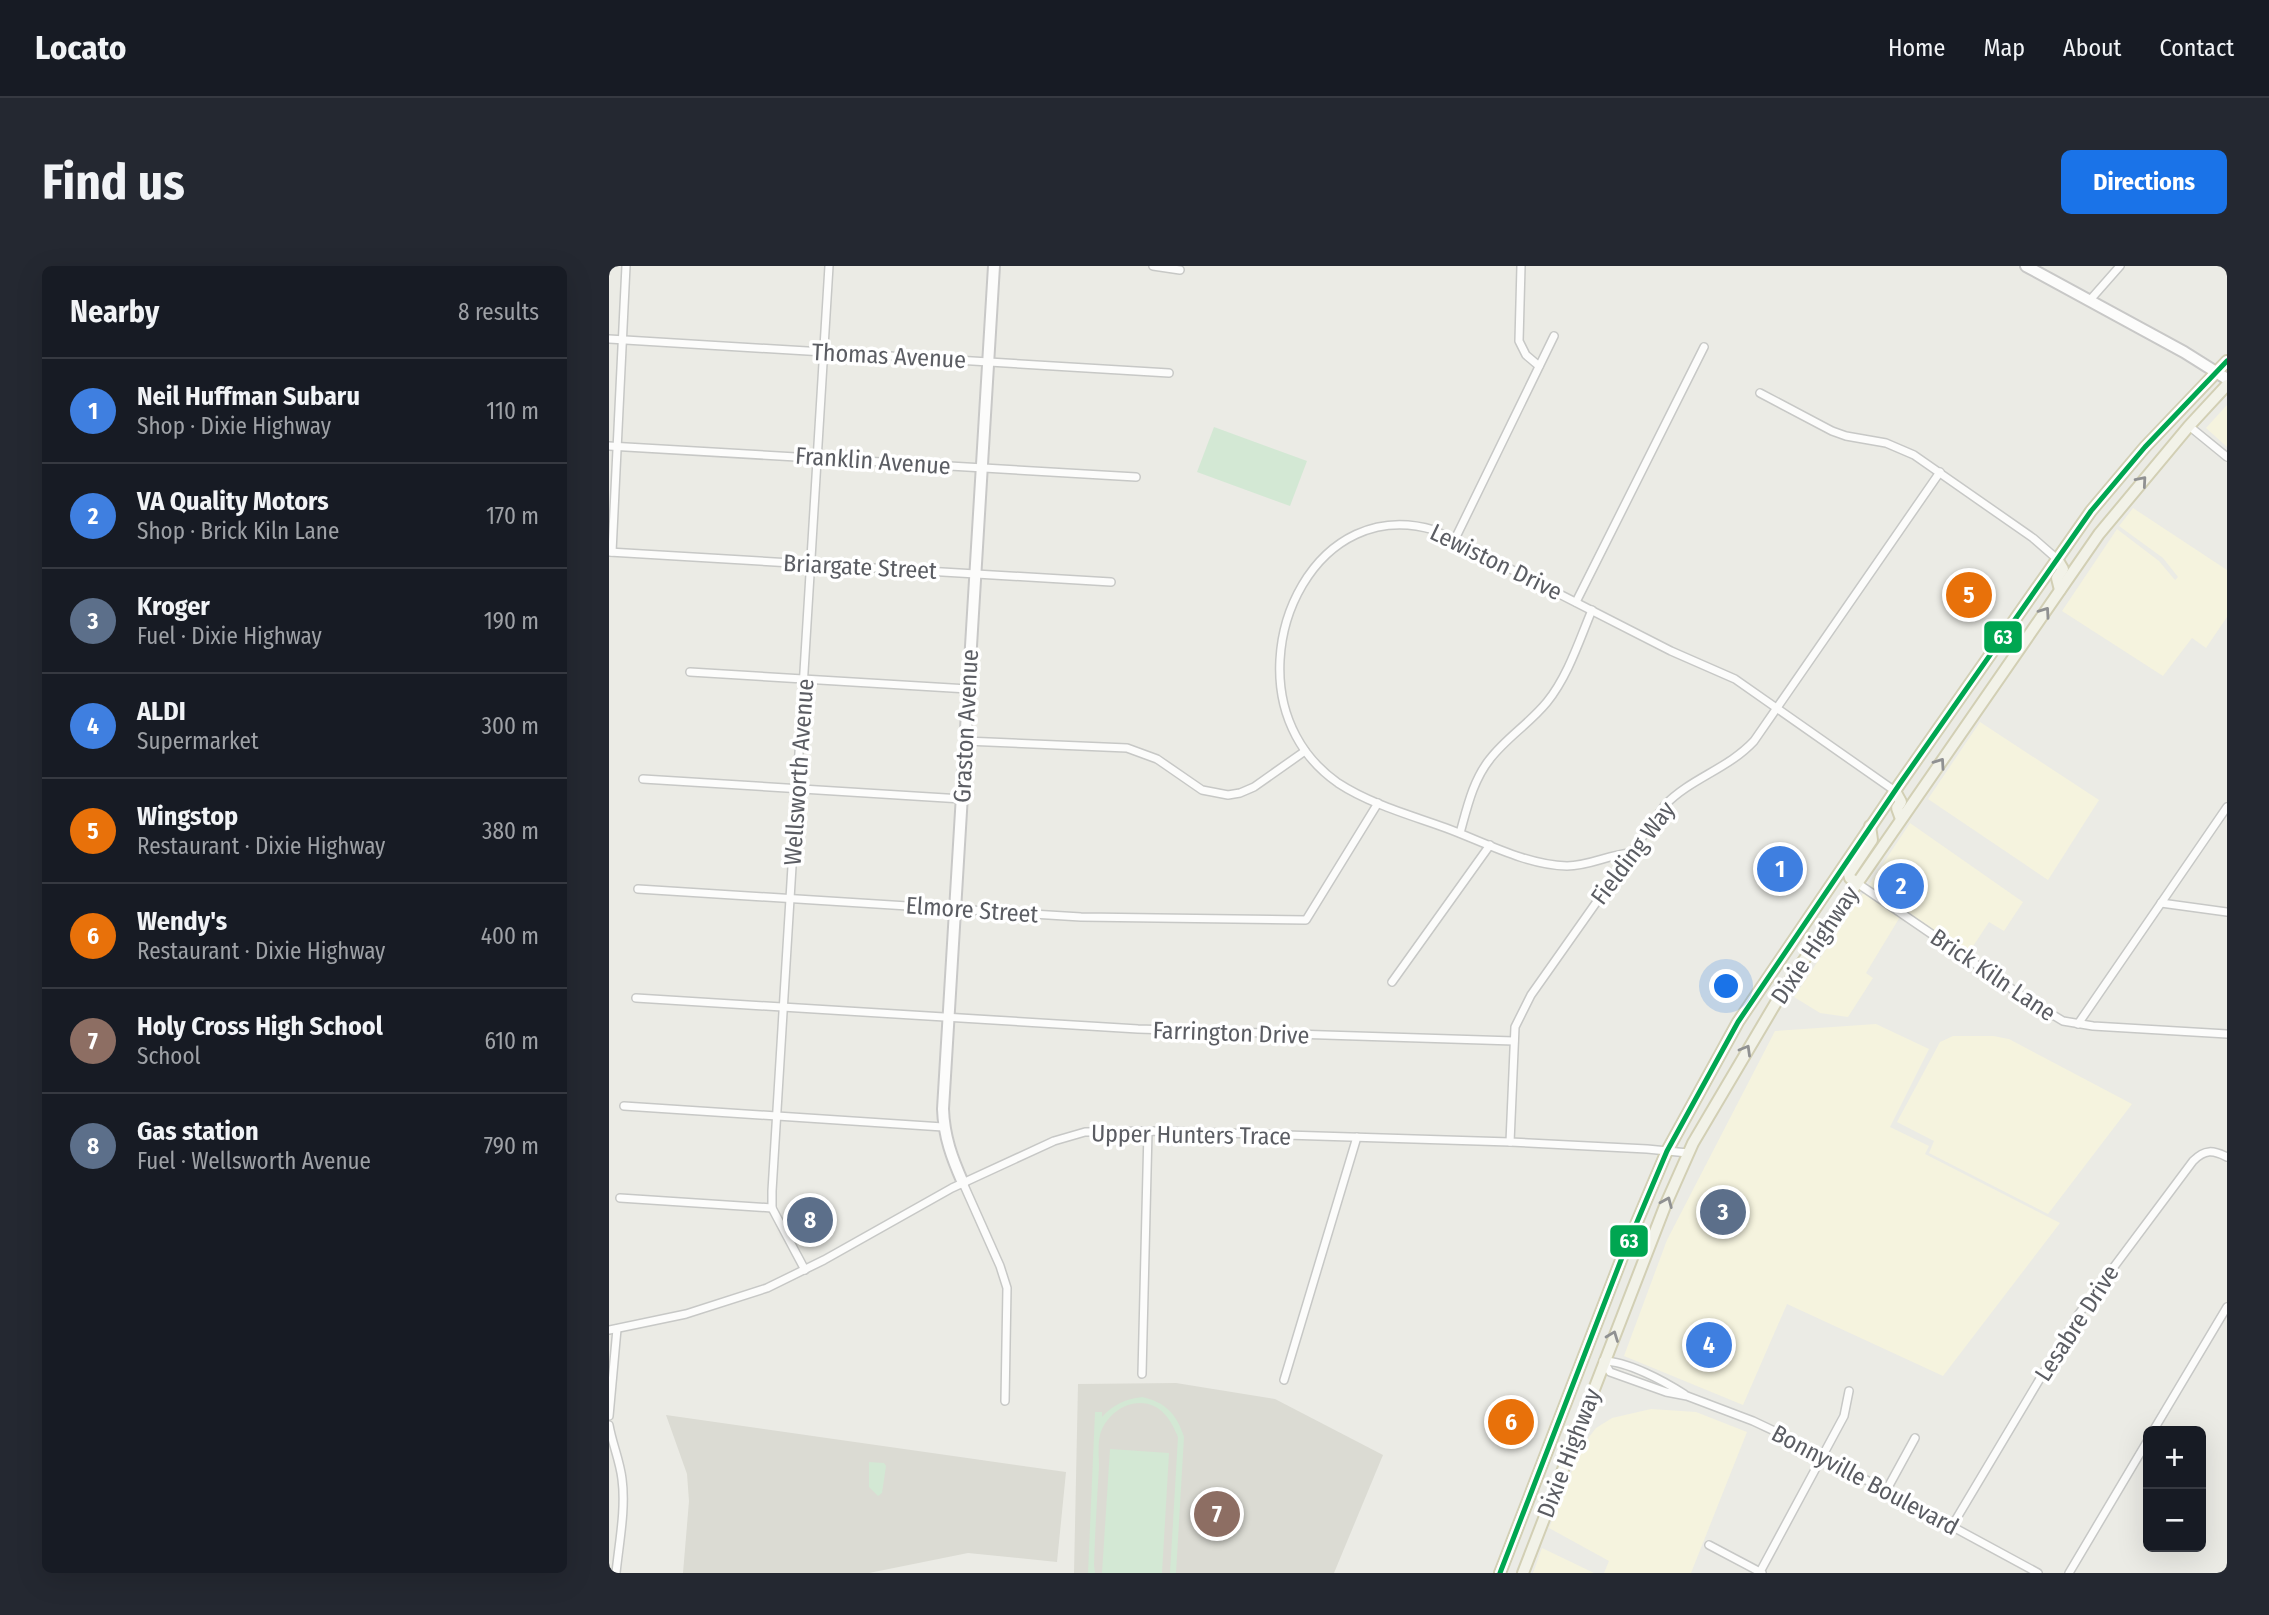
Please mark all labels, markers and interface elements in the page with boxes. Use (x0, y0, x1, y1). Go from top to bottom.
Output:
text: Locato (35, 28, 126, 68)
text: Home (1888, 34, 1945, 62)
text: Map (1983, 34, 2025, 62)
text: About (2063, 34, 2121, 62)
text: Contact (2159, 34, 2234, 62)
button: Directions (2061, 150, 2227, 214)
text: Find us (42, 153, 185, 212)
text: Nearby (70, 294, 159, 330)
text: 8 results (458, 298, 539, 326)
street label: Thomas Avenue (811, 338, 967, 374)
text: Neil Huffman Subaru (137, 381, 360, 412)
text: 1 (88, 397, 98, 425)
text: 110 m (486, 397, 539, 425)
text: Shop · Dixie Highway (137, 412, 331, 440)
street label: Franklin Avenue (794, 442, 952, 480)
one-way arrow (2134, 477, 2146, 490)
text: VA Quality Motors (137, 486, 329, 517)
text: 2 (88, 502, 98, 530)
text: 170 m (486, 502, 539, 530)
text: Shop · Brick Kiln Lane (137, 517, 339, 545)
street label: Lewiston Drive (1426, 518, 1566, 606)
street label: Briargate Street (782, 549, 938, 585)
pin: 5 (1946, 569, 1992, 621)
text: Kroger (137, 591, 210, 622)
text: 3 (88, 607, 98, 635)
text: 190 m (484, 607, 539, 635)
one-way arrow (2037, 607, 2049, 620)
line badge: 63 (1983, 620, 2023, 654)
text: Fuel · Dixie Highway (137, 622, 322, 650)
text: 63 (1994, 626, 2012, 649)
street label: Graston Avenue (948, 648, 984, 804)
street label: Wellsworth Avenue (779, 678, 819, 866)
text: ALDI (137, 696, 186, 727)
text: 4 (87, 712, 99, 740)
text: 300 m (482, 712, 539, 740)
text: Supermarket (137, 727, 258, 755)
one-way arrow (1932, 757, 1945, 770)
street label: Fielding Way (1585, 796, 1681, 910)
text: Wingstop (137, 801, 238, 832)
text: 5 (87, 817, 99, 845)
text: 380 m (482, 817, 539, 845)
text: Restaurant · Dixie Highway (137, 832, 385, 860)
pin: 1 (1757, 843, 1803, 895)
pin: 2 (1878, 860, 1924, 912)
street label: Dixie Highway (1765, 881, 1865, 1009)
street label: Elmore Street (905, 891, 1039, 929)
text: Wendy's (137, 906, 227, 937)
text: 6 (87, 922, 99, 950)
text: 400 m (481, 922, 539, 950)
street label: Brick Kiln Lane (1925, 923, 2061, 1027)
text: Restaurant · Dixie Highway (137, 937, 385, 965)
your location (1709, 969, 1743, 1003)
text: Holy Cross High School (137, 1011, 383, 1042)
street label: Farrington Drive (1152, 1016, 1310, 1050)
text: 7 (88, 1027, 98, 1055)
text: 610 m (485, 1027, 539, 1055)
text: School (137, 1042, 201, 1070)
one-way arrow (1738, 1044, 1751, 1057)
text: Gas station (137, 1116, 259, 1147)
street label: Upper Hunters Trace (1091, 1119, 1291, 1151)
text: 8 (87, 1132, 99, 1160)
text: 790 m (484, 1132, 539, 1160)
text: Fuel · Wellsworth Avenue (137, 1147, 371, 1175)
pin: 3 (1700, 1186, 1746, 1238)
pin: 8 (787, 1194, 833, 1246)
one-way arrow (1659, 1197, 1673, 1209)
line badge: 63 (1609, 1224, 1649, 1258)
text: 63 (1620, 1230, 1638, 1253)
street label: Lesabre Drive (2029, 1260, 2125, 1386)
pin: 4 (1686, 1319, 1732, 1371)
one-way arrow (1605, 1330, 1619, 1342)
street label: Dixie Highway (1532, 1384, 1607, 1522)
pin: 6 (1488, 1396, 1534, 1448)
street label: Bonnyville Boulevard (1767, 1419, 1963, 1541)
map controls (2143, 1426, 2206, 1552)
button: + (2143, 1426, 2206, 1489)
pin: 7 (1194, 1488, 1240, 1540)
button: − (2143, 1489, 2206, 1552)

